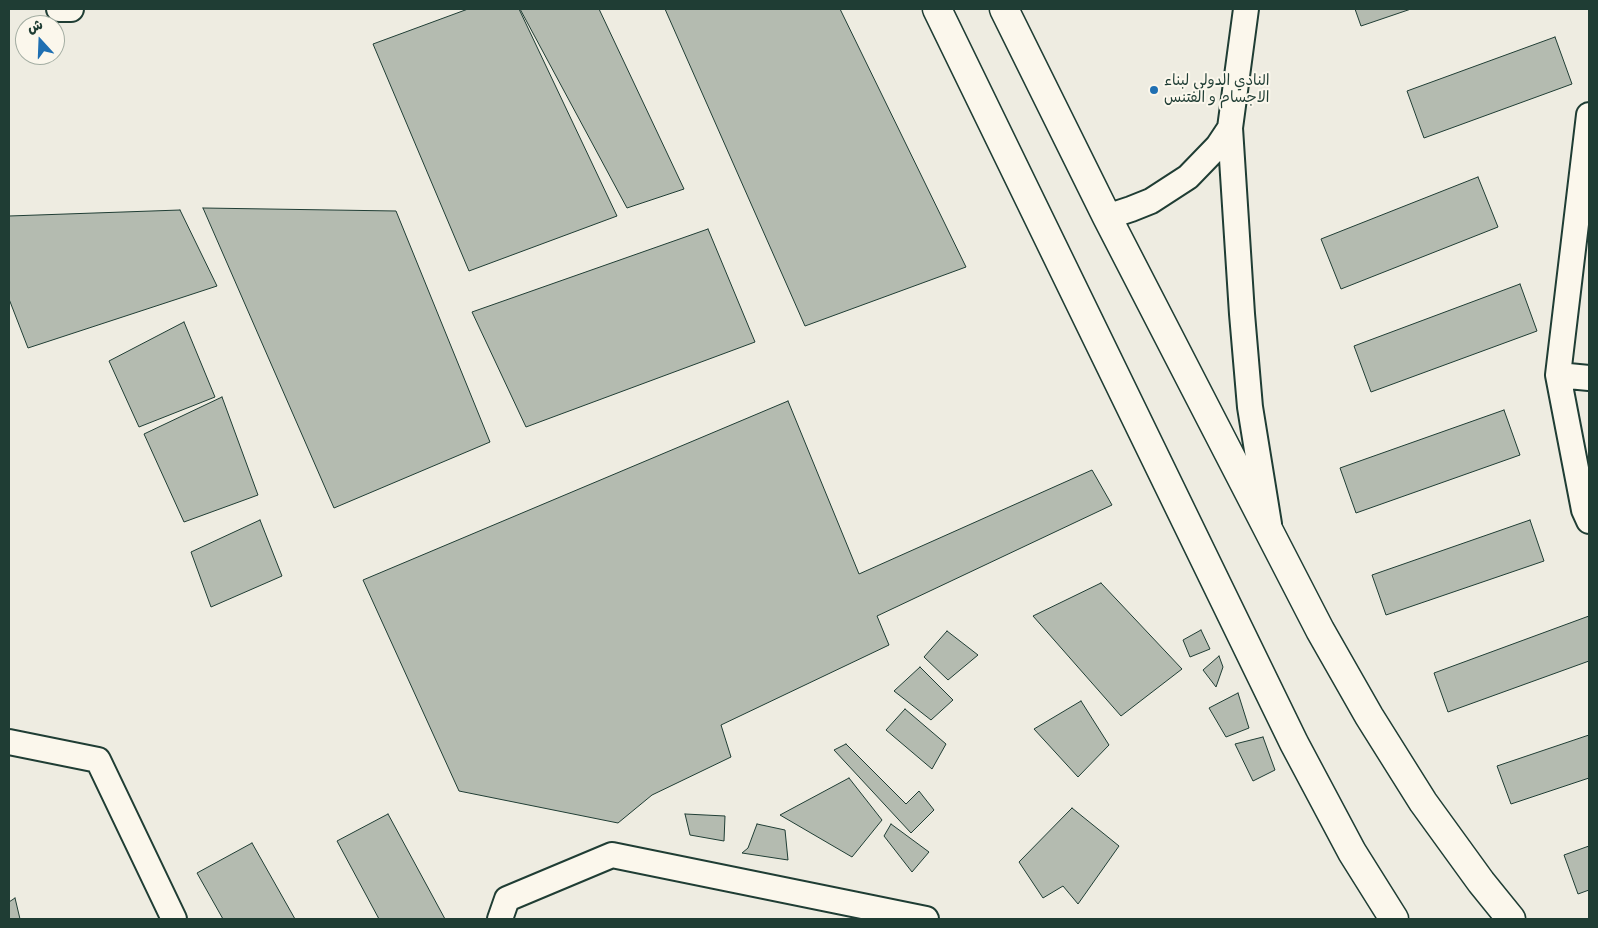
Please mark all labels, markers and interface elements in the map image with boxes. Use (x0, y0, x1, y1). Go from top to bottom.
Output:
text: ش (24, 12, 47, 41)
north arrow (15, 15, 65, 65)
place label: النادي الدولي لبناء الاجسام و الفتنس (1164, 72, 1270, 107)
marker: النادي الدولي لبناء الاجسام و الفتنس (1148, 84, 1160, 96)

